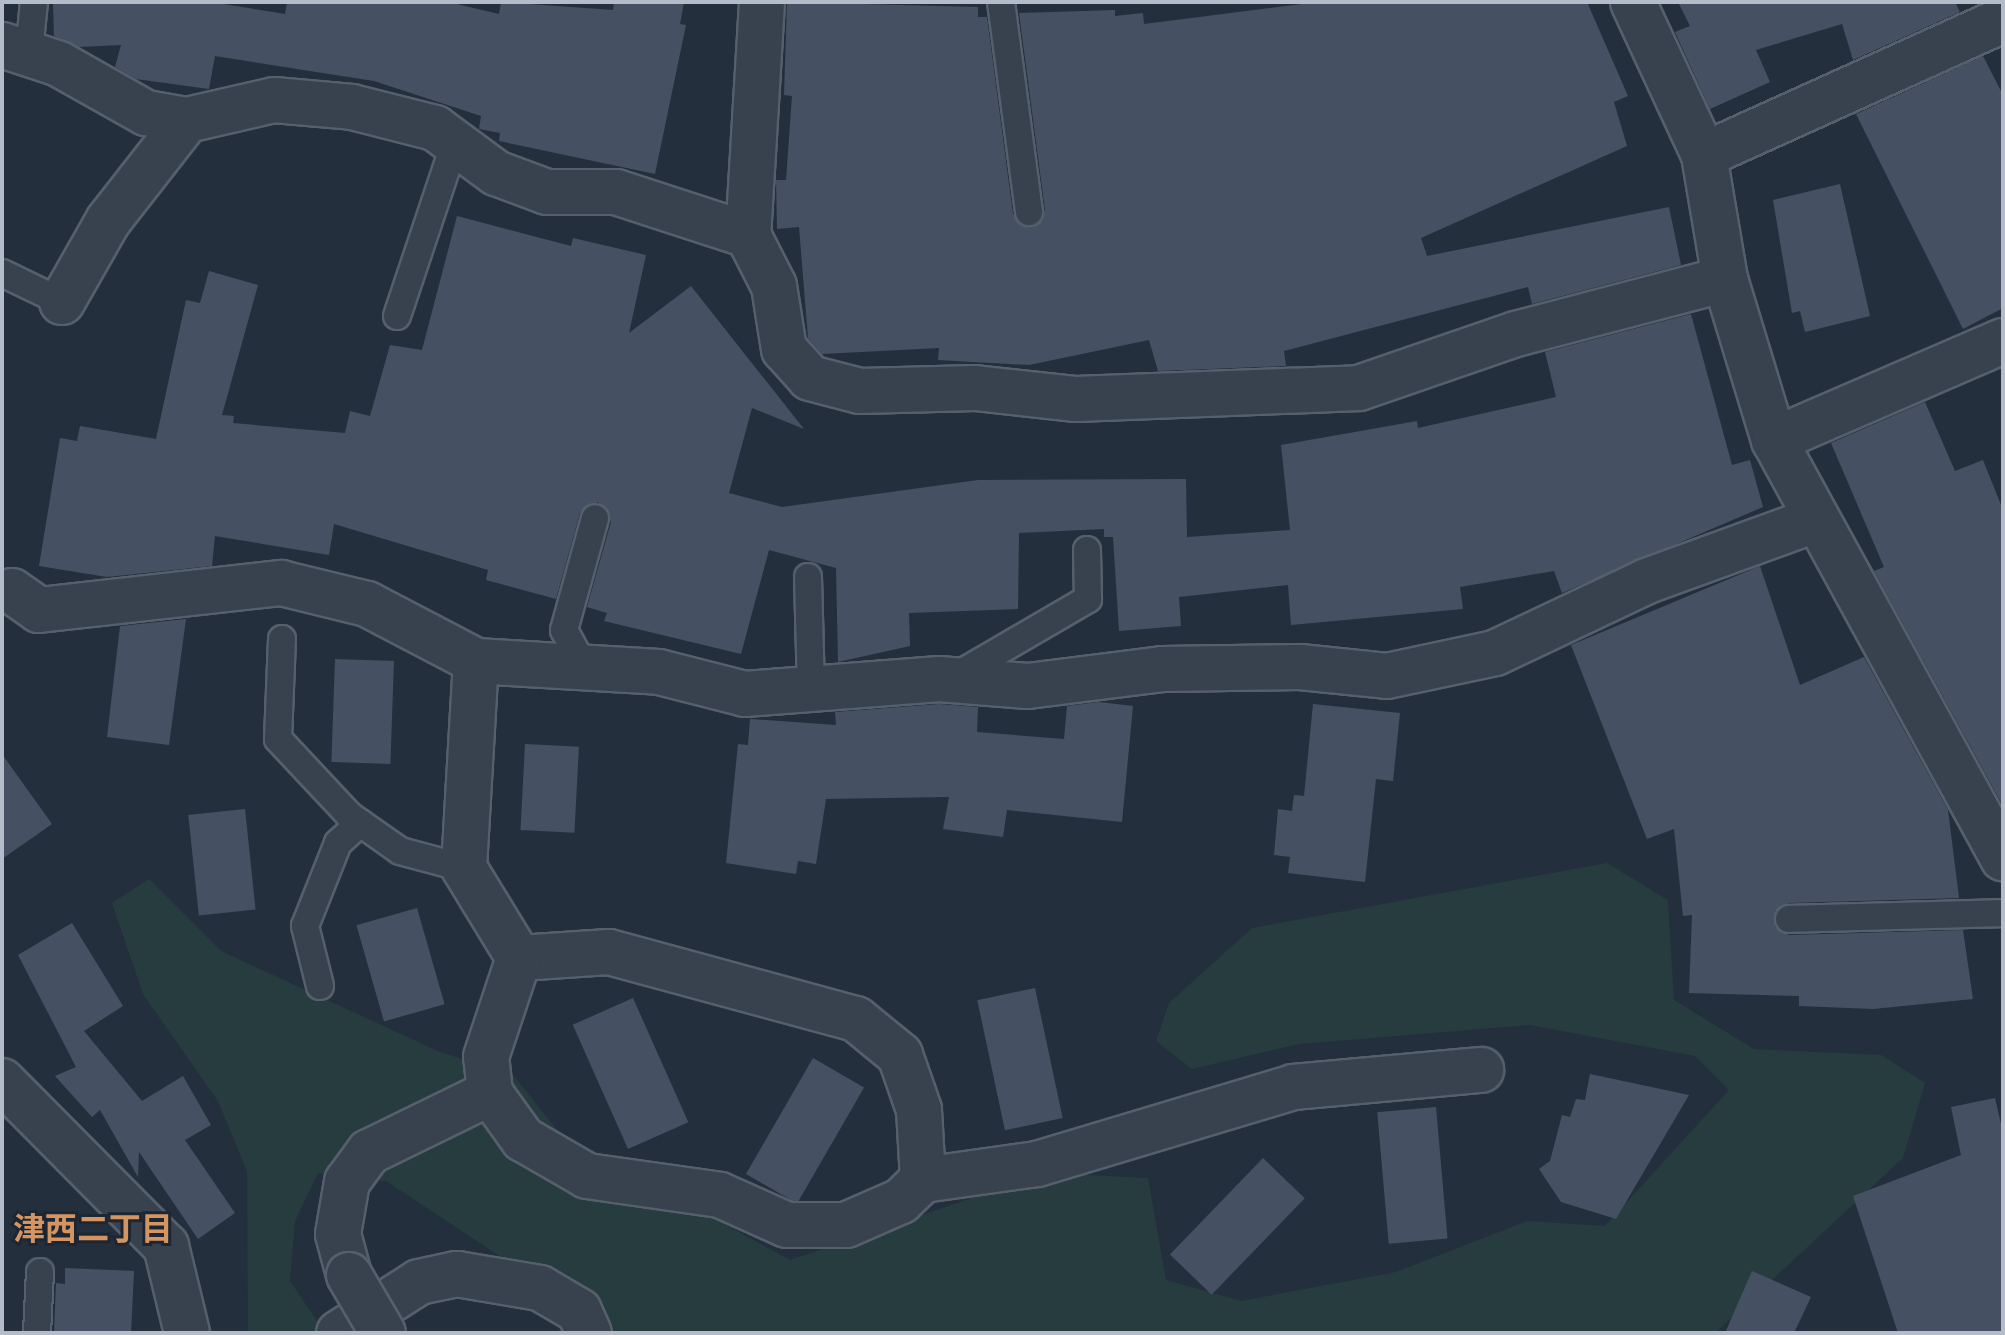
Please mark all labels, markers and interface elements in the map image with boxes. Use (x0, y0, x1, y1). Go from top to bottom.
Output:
district label: 津西二丁目 (13, 1208, 173, 1246)

